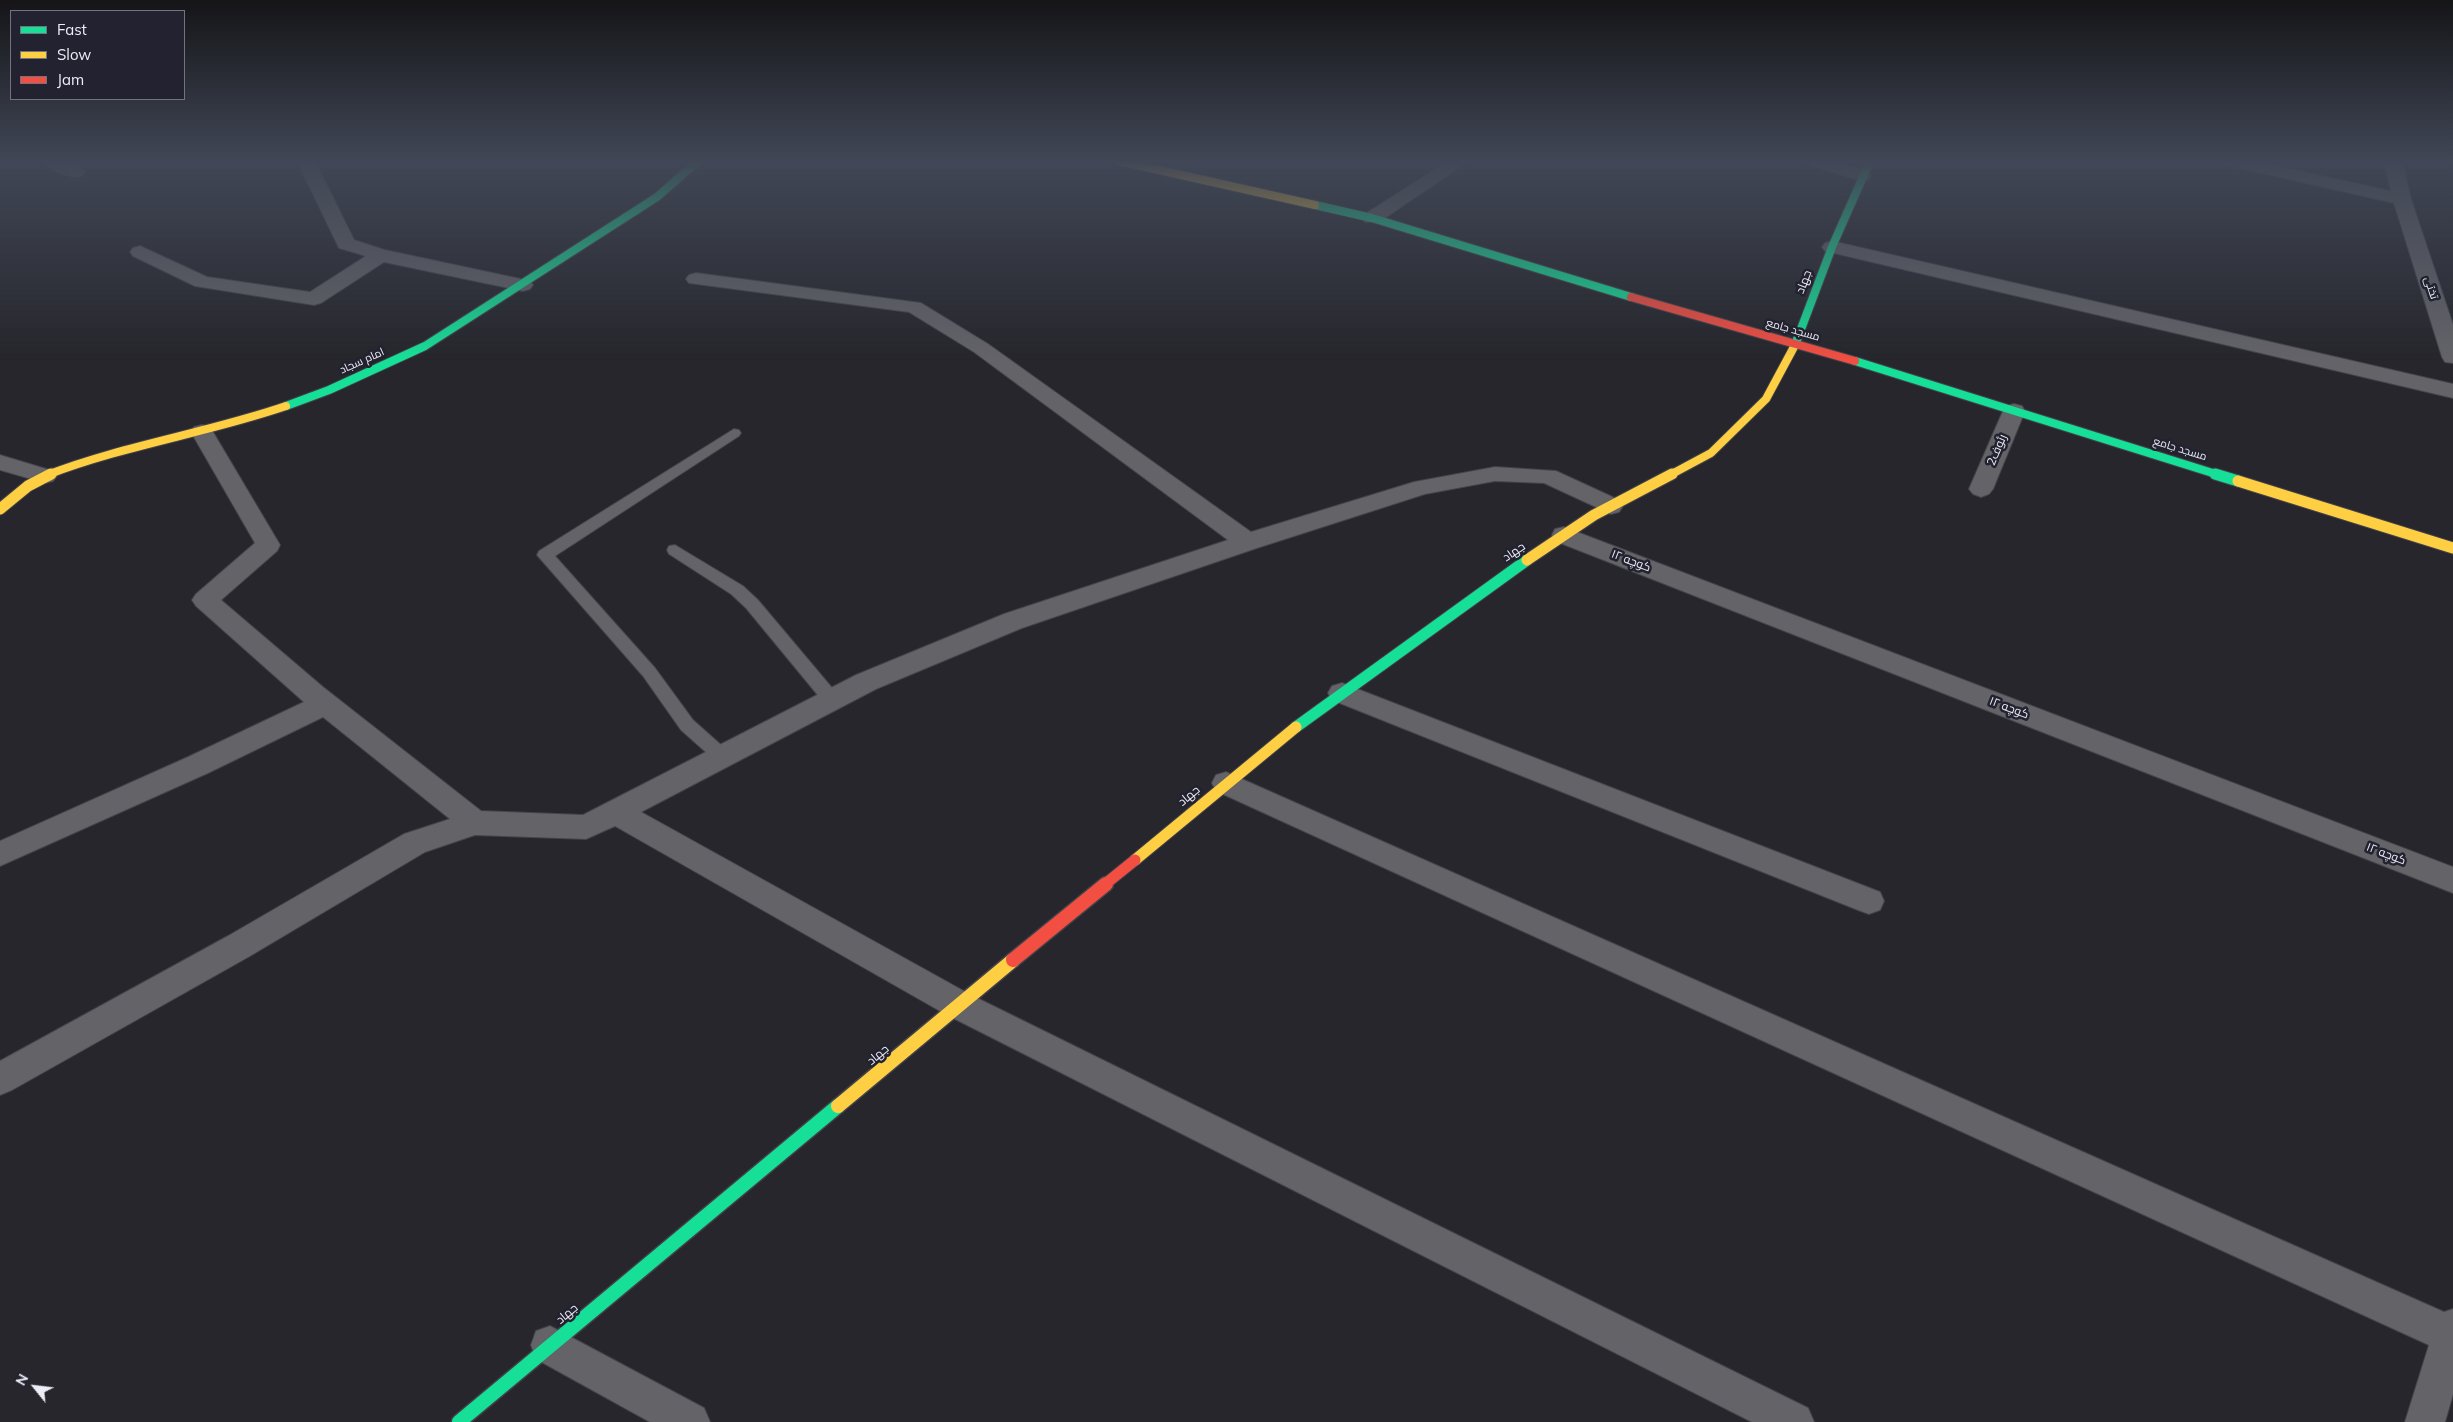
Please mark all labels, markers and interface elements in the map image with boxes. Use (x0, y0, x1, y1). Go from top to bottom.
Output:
legend (10, 10, 185, 100)
text: Fast (57, 20, 87, 39)
text: Slow (57, 45, 91, 64)
text: Jam (57, 70, 84, 89)
street label: جهاد (1793, 268, 1815, 296)
street label: تختی (2421, 275, 2441, 301)
street label: مسجد جامع (1765, 316, 1821, 344)
street label: امام سجاد (338, 345, 386, 377)
street label: رئوف2 (1984, 432, 2010, 468)
street label: مسجد جامع (2152, 435, 2208, 463)
street label: جهاد (1500, 539, 1528, 565)
street label: کوچه ۱۲ (1609, 547, 1653, 575)
street label: کوچه ۱۲ (1987, 694, 2031, 722)
street label: جهاد (1175, 783, 1203, 809)
street label: کوچه ۱۲ (2364, 840, 2408, 868)
street label: جهاد (864, 1042, 892, 1068)
street label: جهاد (553, 1301, 581, 1327)
north arrow (10, 1362, 60, 1412)
text: N (11, 1371, 32, 1389)

